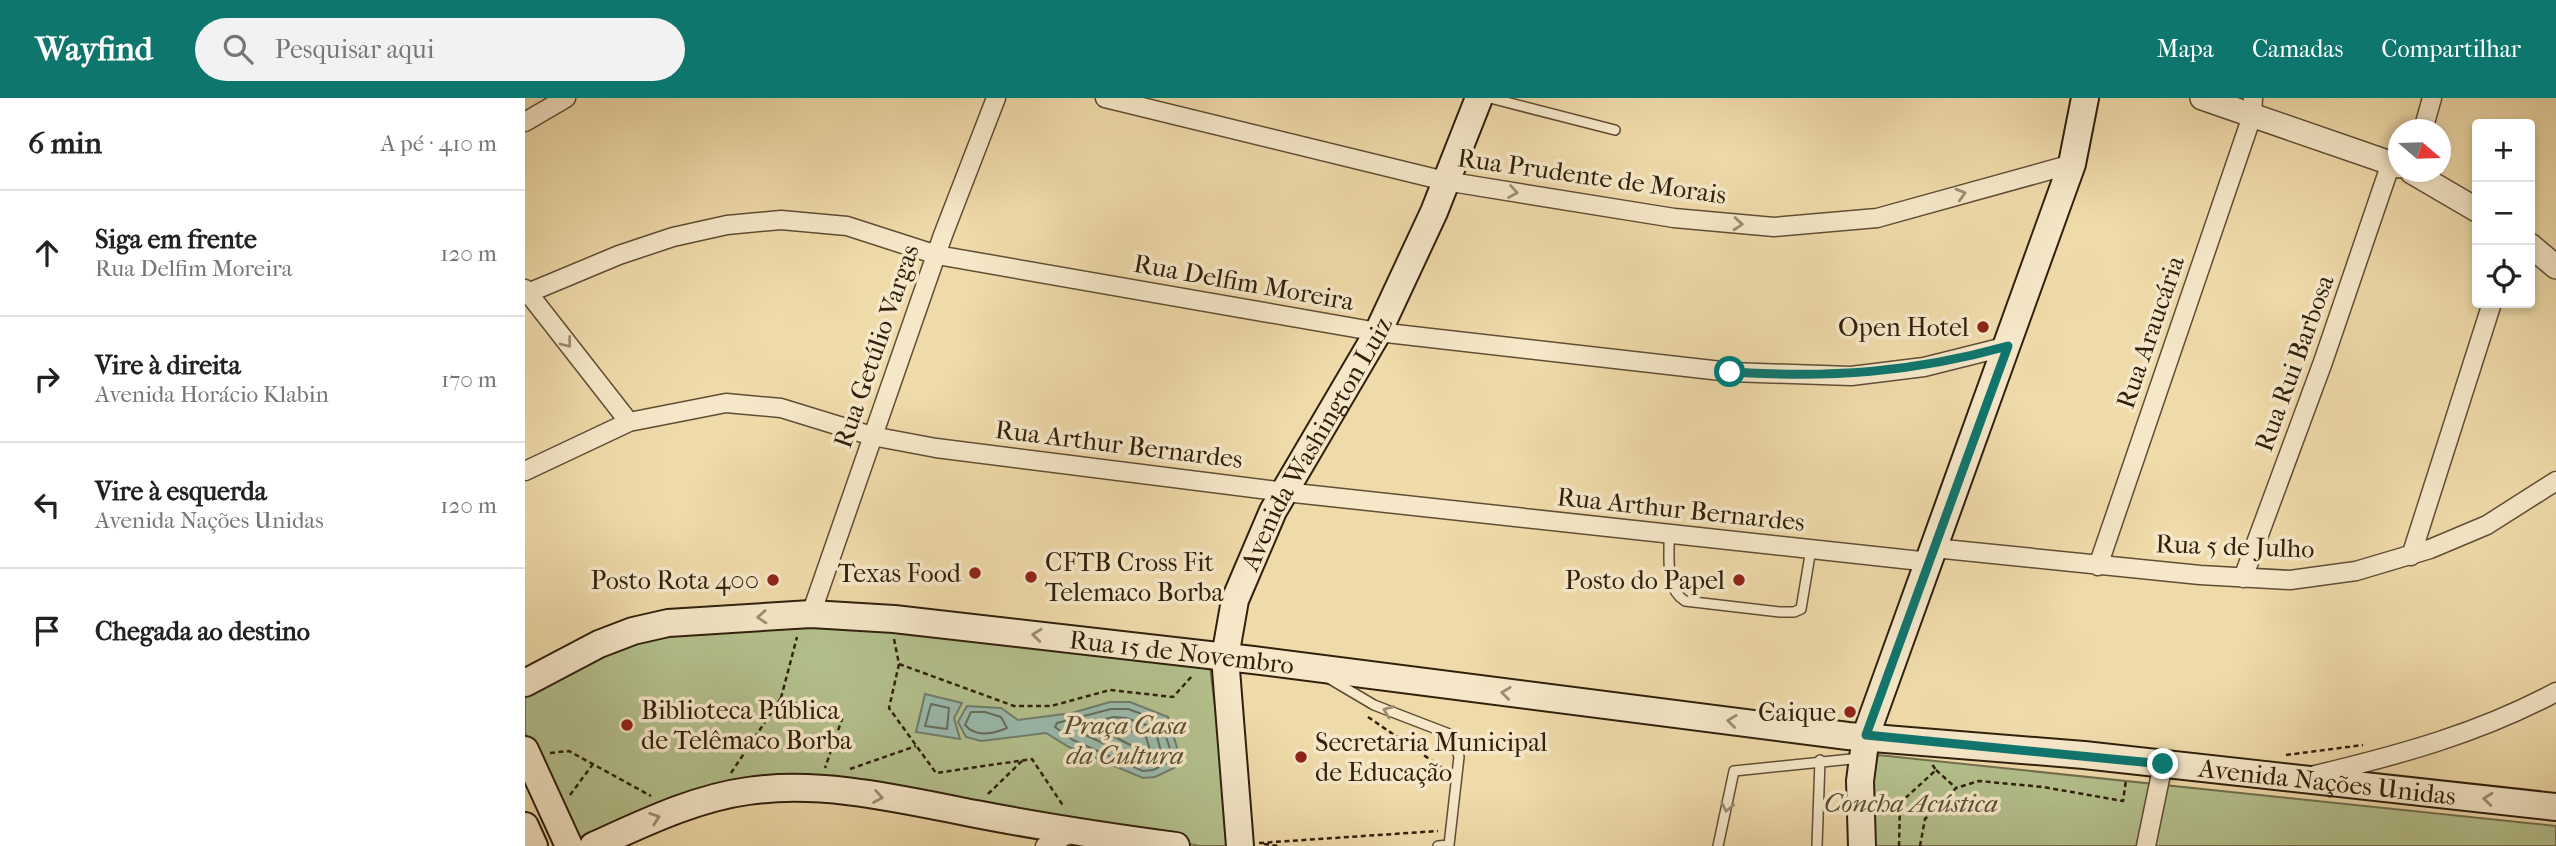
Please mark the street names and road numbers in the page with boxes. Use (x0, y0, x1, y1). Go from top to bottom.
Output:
street label: Rua Prudente de Morais (1455, 142, 1728, 211)
street label: Rua Getúlio Vargas (827, 240, 926, 452)
street label: Rua Delfim Moreira (1131, 248, 1357, 317)
street label: Rua Araucária (2110, 251, 2191, 413)
street label: Rua Rui Barbosa (2248, 270, 2341, 456)
street label: Avenida Washington Luiz (1234, 312, 1399, 576)
street label: Rua Arthur Bernardes (993, 414, 1244, 475)
street label: Rua Arthur Bernardes (1556, 481, 1806, 538)
street label: Rua 5 de Julho (2155, 528, 2315, 565)
street label: Rua 15 de Novembro (1068, 624, 1296, 681)
street label: Avenida Nações Unidas (2196, 753, 2457, 812)

